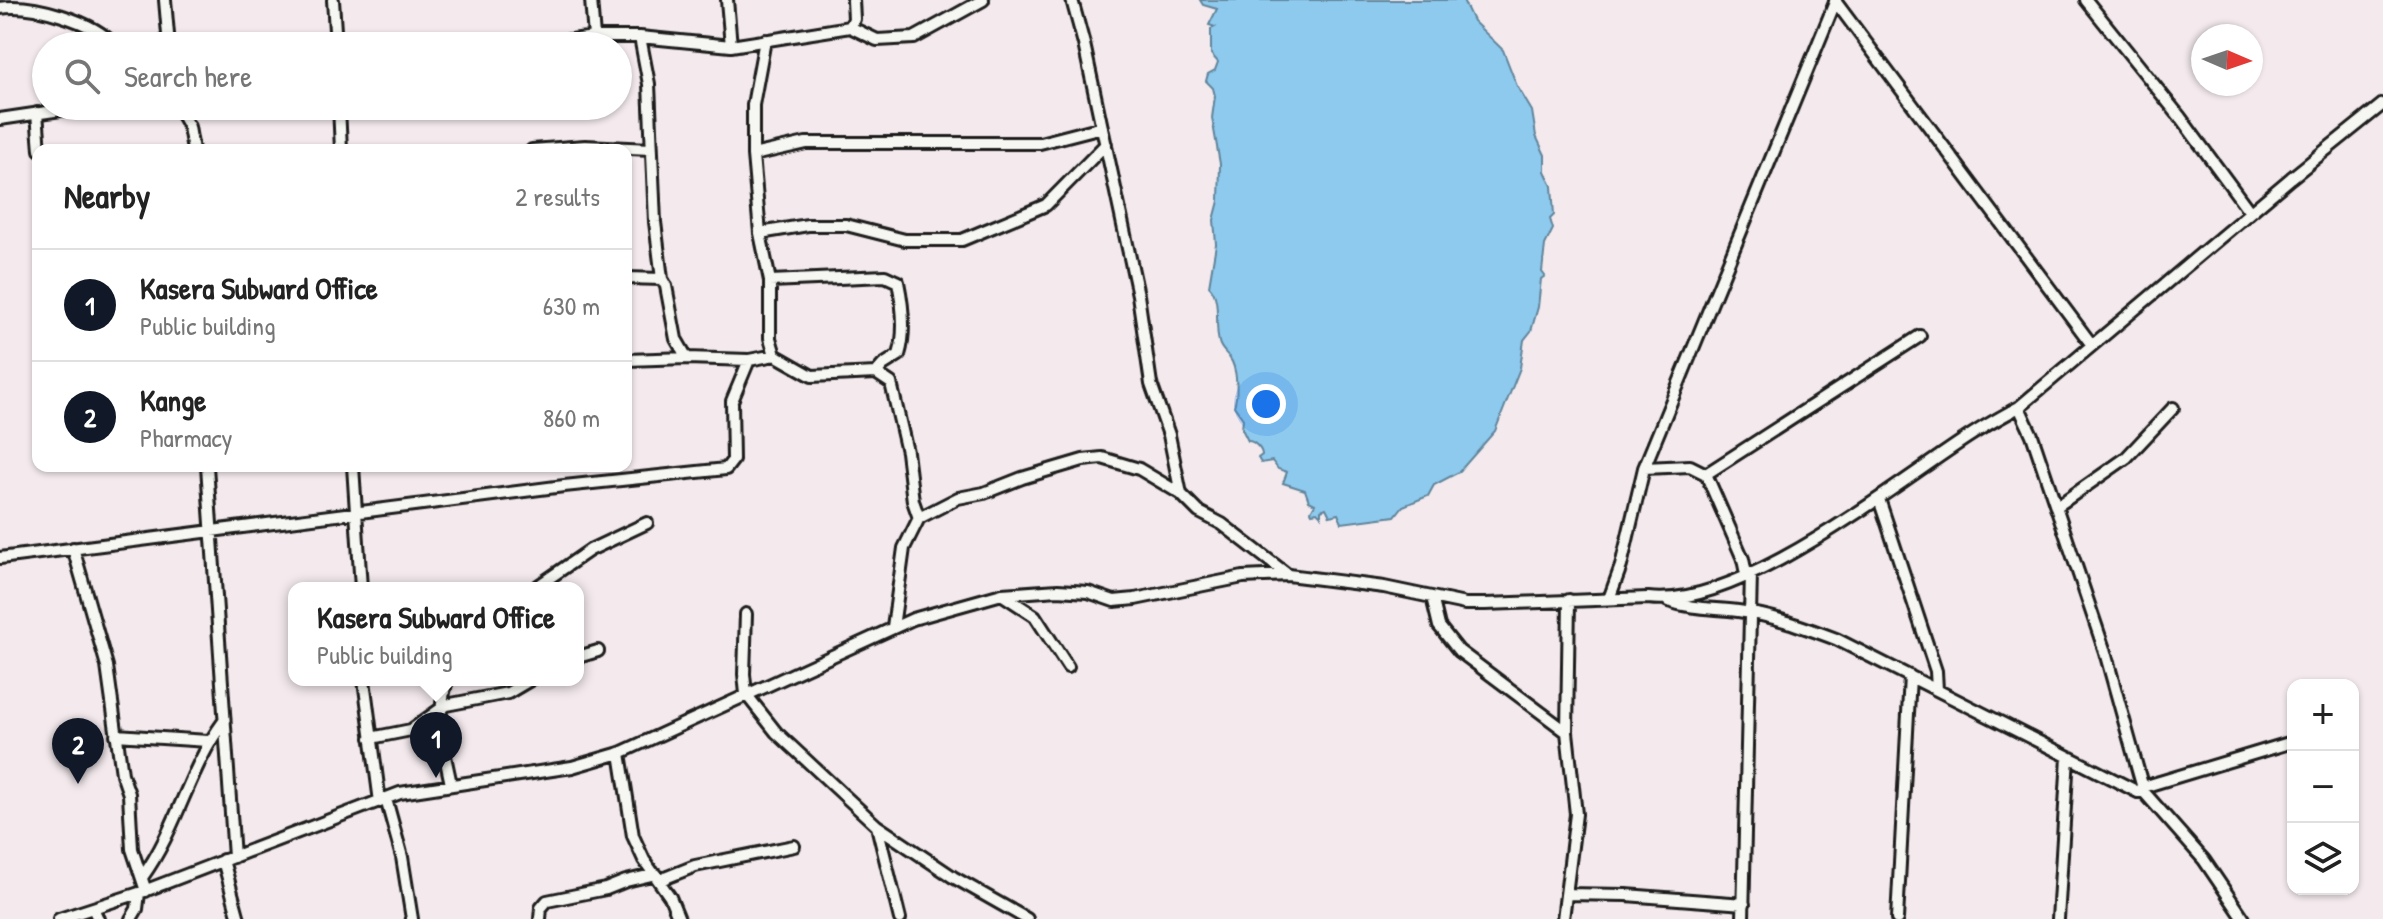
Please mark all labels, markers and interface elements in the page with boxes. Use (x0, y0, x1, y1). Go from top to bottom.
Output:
north arrow (2191, 24, 2263, 96)
search box (32, 32, 632, 120)
icon: search (60, 54, 104, 98)
text: Search here (124, 56, 252, 96)
text: Nearby (64, 173, 150, 219)
text: 2 results (515, 179, 600, 214)
text: Kasera Subward Office (140, 268, 378, 308)
text: 1 (85, 288, 95, 323)
text: 630 m (543, 288, 600, 323)
text: Public building (140, 308, 276, 343)
text: Kange (140, 380, 206, 420)
your location (1246, 384, 1286, 424)
text: 2 (84, 400, 96, 435)
text: 860 m (543, 400, 600, 435)
text: Pharmacy (140, 420, 233, 455)
popup (288, 582, 584, 686)
text: Kasera Subward Office (317, 597, 555, 637)
text: Public building (317, 637, 453, 672)
map controls (2287, 679, 2359, 895)
button: + (2287, 679, 2359, 751)
pin: 1 (410, 712, 462, 778)
pin: 2 (52, 718, 104, 784)
button: − (2287, 751, 2359, 823)
button: layers (2287, 823, 2359, 895)

